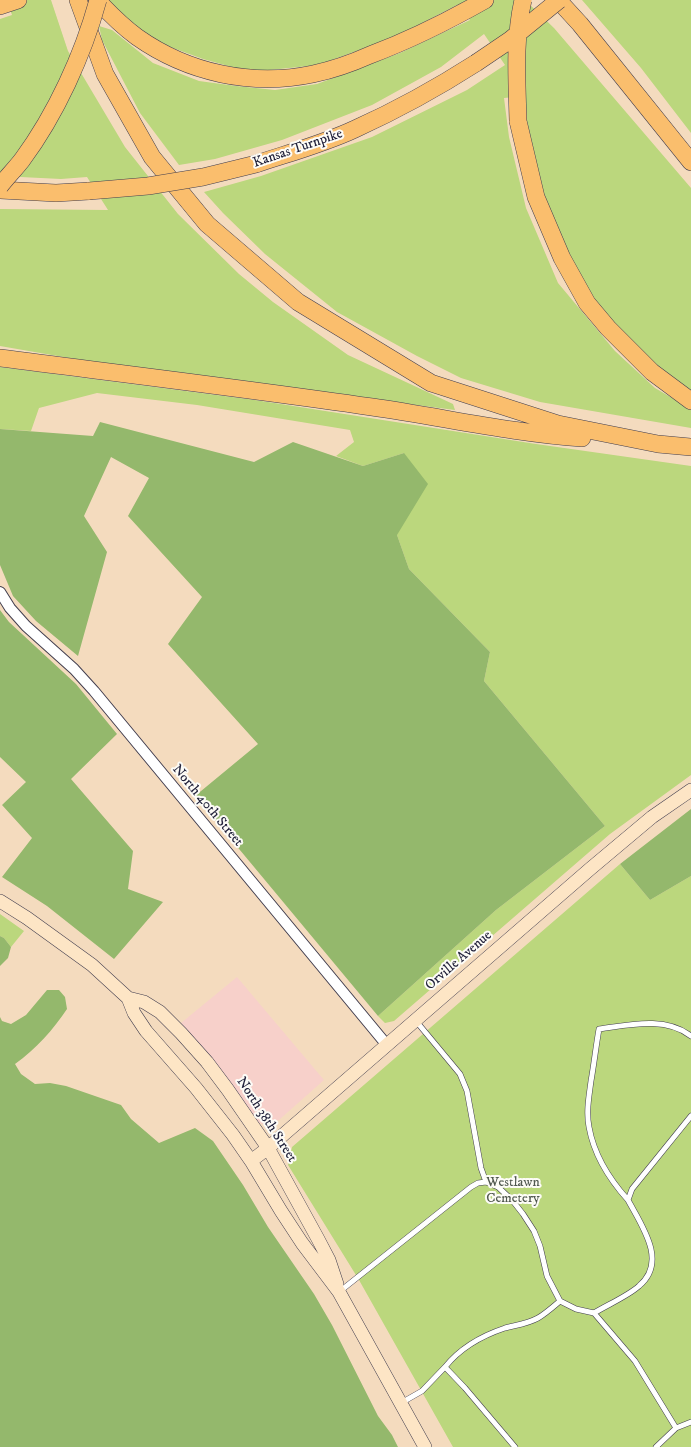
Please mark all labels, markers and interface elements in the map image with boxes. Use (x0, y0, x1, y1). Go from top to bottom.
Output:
street label: Kansas Turnpike (251, 126, 345, 172)
street label: North 40th Street (168, 762, 246, 850)
street label: Orville Avenue (422, 928, 496, 994)
street label: North 38th Street (232, 1074, 300, 1166)
park label: Westlawn Cemetery (486, 1175, 540, 1208)

